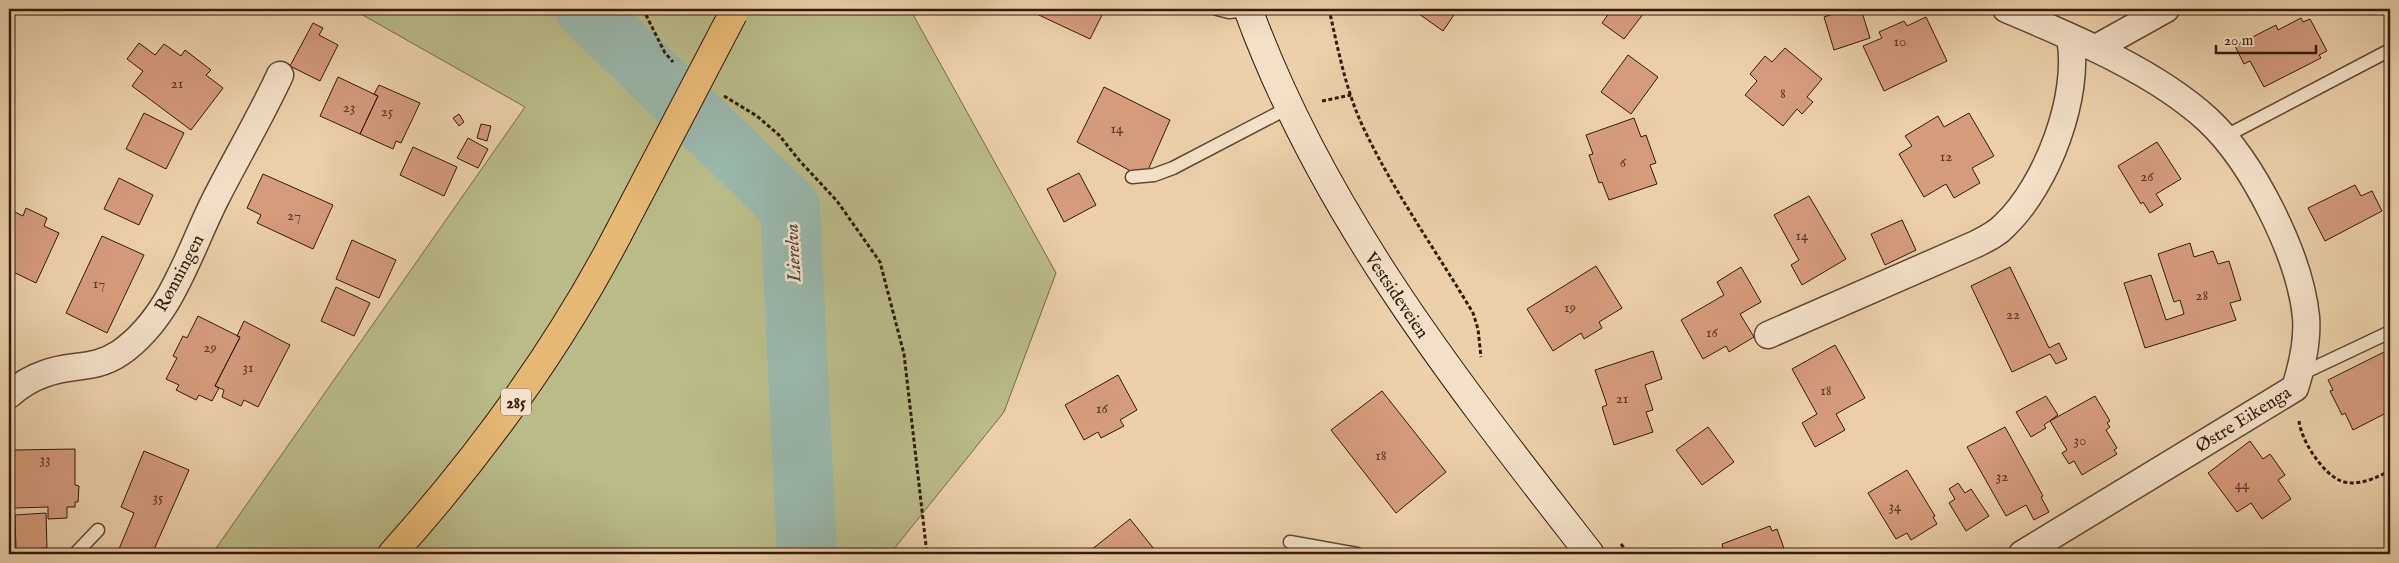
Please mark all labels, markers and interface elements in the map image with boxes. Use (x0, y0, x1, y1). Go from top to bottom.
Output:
scale bar (2216, 22, 2316, 54)
text: 20 m (2224, 31, 2254, 50)
house number: 10 (1894, 32, 1906, 51)
house number: 21 (171, 74, 183, 93)
house number: 8 (1780, 84, 1786, 103)
house number: 23 (343, 98, 355, 117)
house number: 25 (381, 102, 394, 121)
house number: 14 (1111, 119, 1124, 138)
house number: 12 (1940, 147, 1952, 166)
house number: 6 (1620, 153, 1627, 172)
house number: 26 (2140, 167, 2154, 186)
house number: 27 (287, 206, 301, 225)
water label: Lierelva (780, 223, 808, 284)
house number: 14 (1796, 226, 1809, 245)
street label: Rønningen (150, 231, 210, 316)
street label: Vestsideveien (1358, 247, 1433, 344)
house number: 17 (93, 274, 105, 293)
house number: 28 (2196, 286, 2209, 305)
house number: 19 (1564, 298, 1576, 317)
house number: 22 (2006, 305, 2020, 324)
house number: 16 (1706, 323, 1719, 342)
house number: 29 (203, 338, 217, 357)
house number: 31 (242, 358, 254, 377)
house number: 18 (1820, 381, 1832, 400)
street label: Østre Eikenga (2192, 382, 2296, 459)
road number: 285 (501, 388, 531, 416)
house number: 21 (1616, 389, 1628, 408)
house number: 16 (1096, 399, 1109, 418)
house number: 30 (2074, 431, 2086, 450)
house number: 18 (1375, 446, 1387, 465)
house number: 33 (39, 450, 51, 469)
house number: 32 (1996, 467, 2008, 486)
house number: 44 (2235, 475, 2250, 494)
house number: 35 (152, 488, 164, 507)
house number: 34 (1889, 497, 1902, 516)

